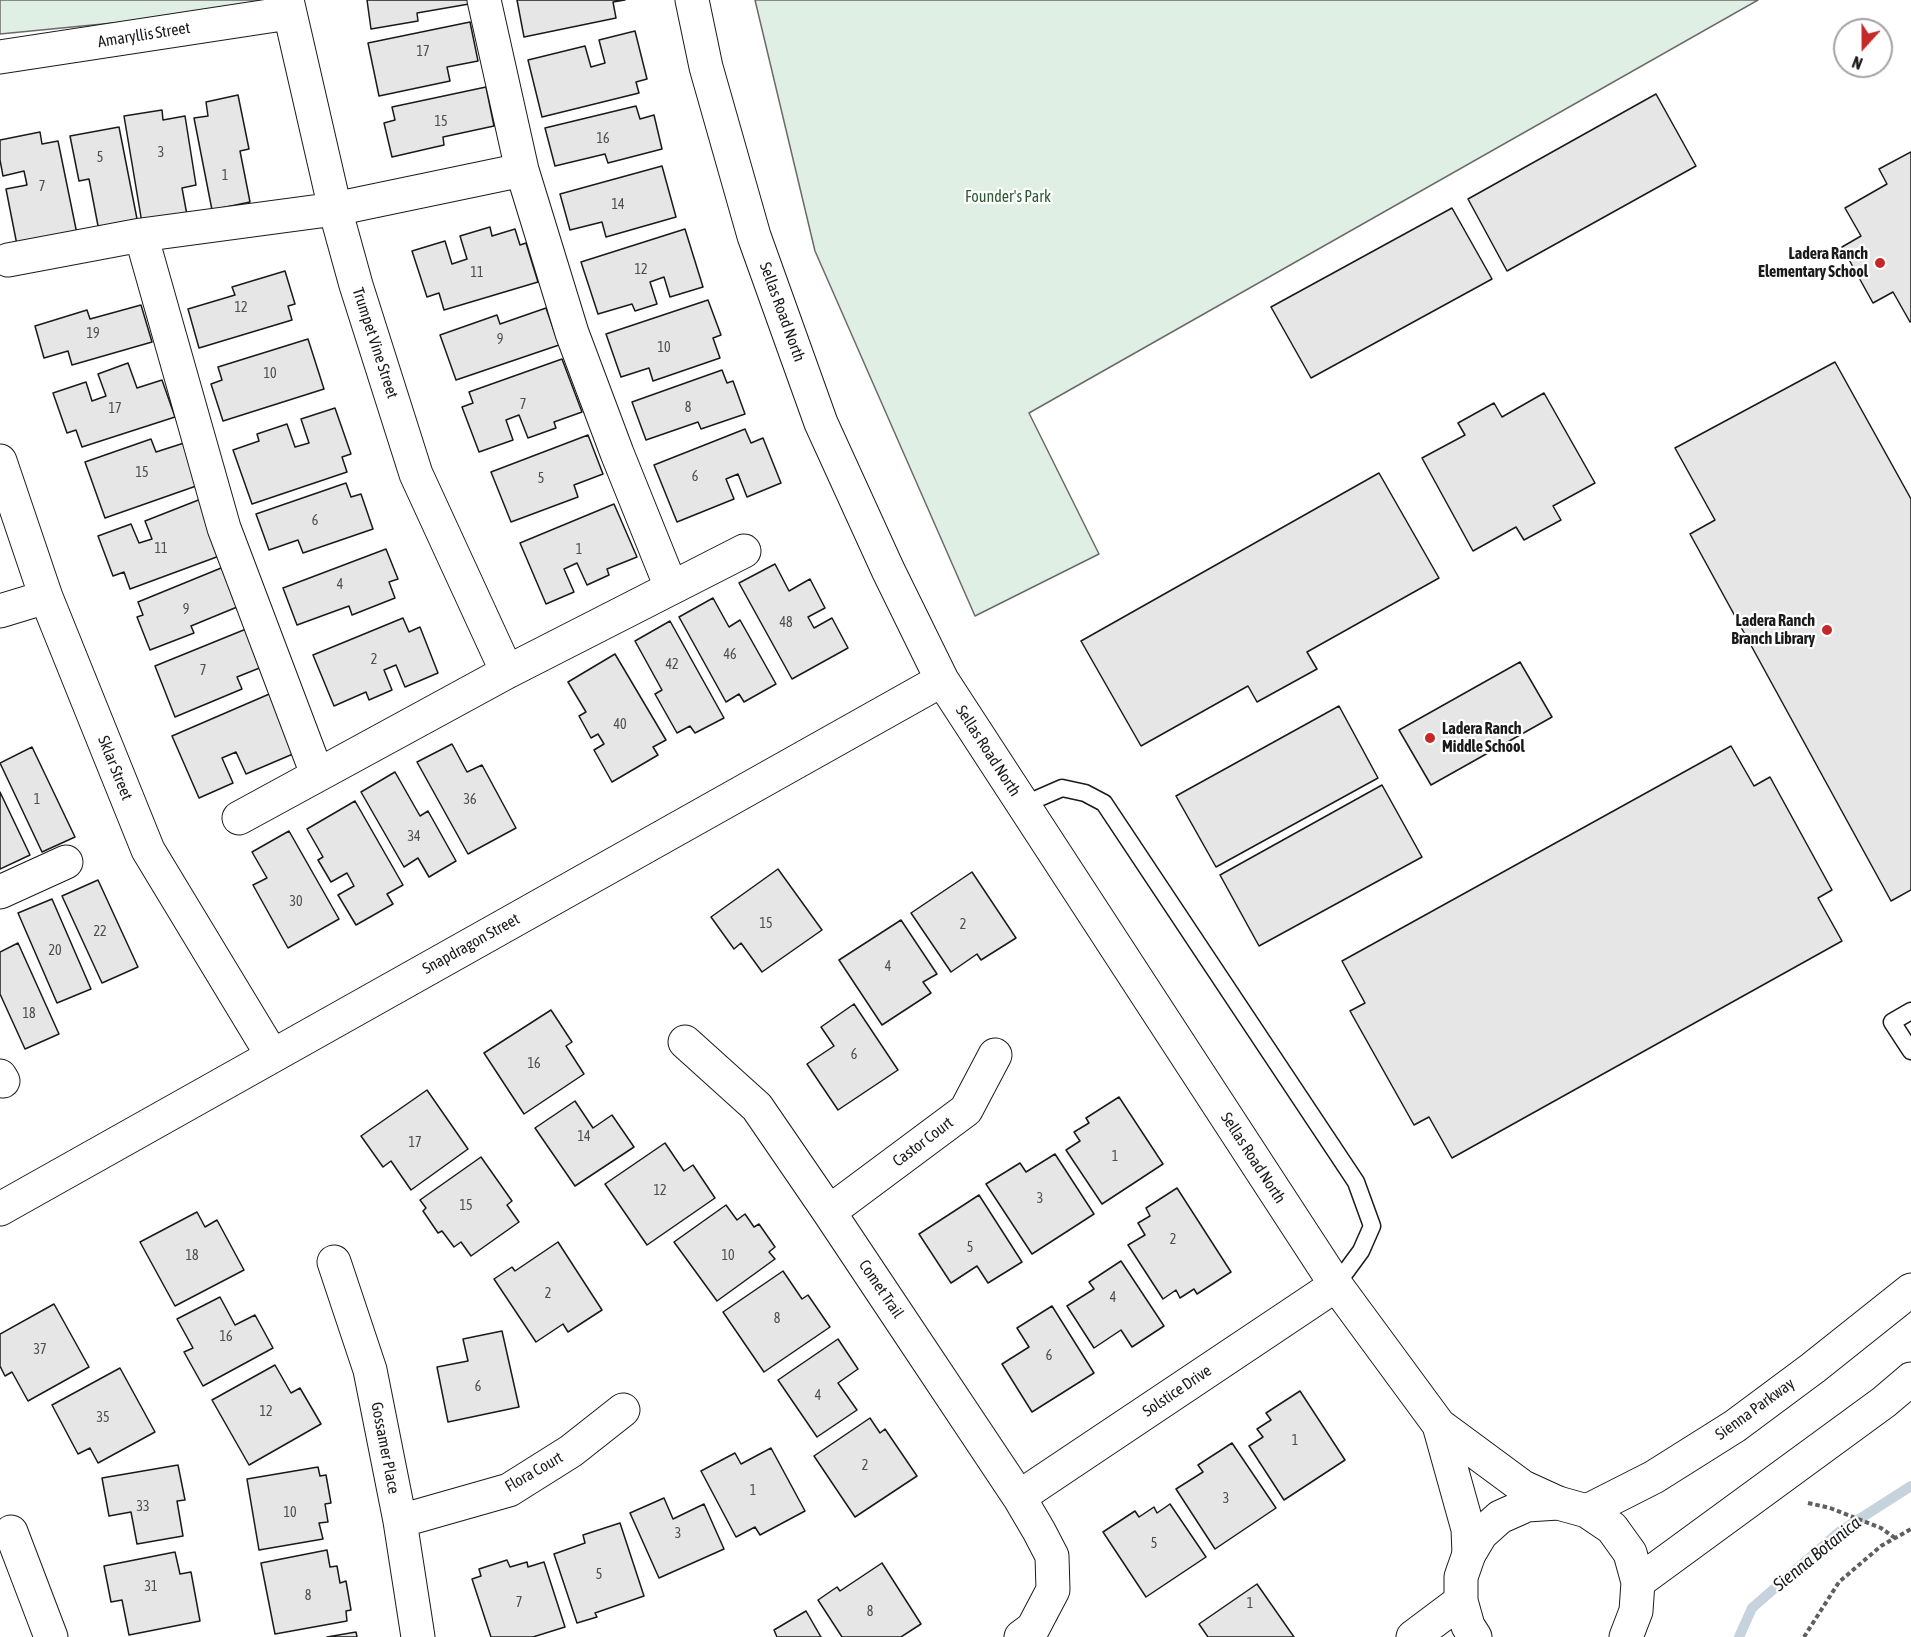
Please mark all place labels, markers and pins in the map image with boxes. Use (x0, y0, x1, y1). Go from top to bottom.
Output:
place label: Ladera Ranch Elementary School (1758, 244, 1868, 282)
marker: Ladera Ranch Elementary School (1873, 256, 1887, 270)
place label: Ladera Ranch Branch Library (1731, 611, 1815, 649)
marker: Ladera Ranch Branch Library (1820, 623, 1834, 637)
place label: Ladera Ranch Middle School (1442, 719, 1525, 757)
marker: Ladera Ranch Middle School (1423, 731, 1437, 745)

